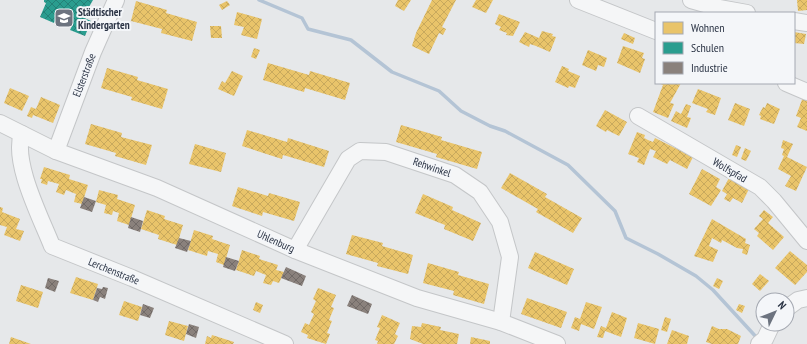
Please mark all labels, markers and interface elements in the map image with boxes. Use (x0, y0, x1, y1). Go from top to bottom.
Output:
place label: Städtischer Kindergarten (78, 5, 130, 32)
school or university icon: Städtischer Kindergarten (53, 7, 75, 29)
legend (655, 12, 795, 84)
text: Wohnen (691, 20, 725, 35)
text: Schulen (691, 40, 724, 55)
street label: Elsterstraße (69, 51, 99, 99)
text: Industrie (691, 60, 728, 75)
street label: Rehwinkel (411, 154, 453, 180)
street label: Wolfspfad (710, 155, 750, 186)
street label: Uhlenburg (255, 227, 297, 256)
street label: Lerchenstraße (86, 254, 142, 288)
north arrow (755, 292, 795, 332)
text: N (775, 298, 789, 312)

